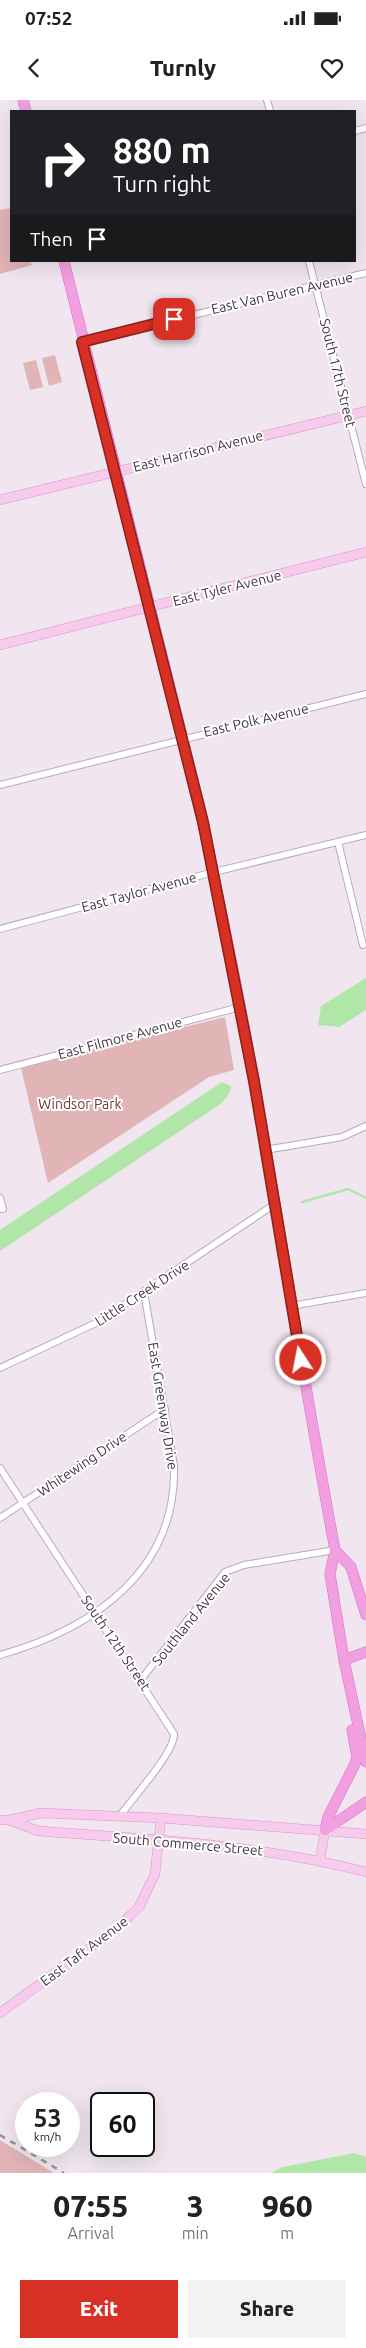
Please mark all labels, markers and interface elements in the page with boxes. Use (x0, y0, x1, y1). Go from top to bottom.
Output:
text: 07:52 (25, 7, 73, 29)
icon: back (20, 54, 48, 82)
icon: heart (318, 54, 346, 82)
text: Turnly (150, 55, 216, 80)
icon: right (30, 130, 95, 195)
text: 880 m (113, 130, 211, 170)
text: Turn right (113, 171, 211, 196)
icon: arrive (83, 225, 111, 253)
text: Then (30, 228, 73, 250)
street label: East Van Buren Avenue (209, 269, 355, 317)
pin (153, 298, 195, 340)
icon: arrive (160, 305, 188, 333)
street label: South 17th Street (317, 317, 359, 430)
street label: East Harrison Avenue (131, 427, 265, 475)
street label: East Tyler Avenue (171, 567, 283, 609)
street label: East Polk Avenue (202, 700, 310, 740)
street label: East Taylor Avenue (80, 869, 198, 915)
street label: East Filmore Avenue (56, 1014, 184, 1062)
park label: Windsor Park (38, 1096, 122, 1112)
street label: Little Creek Drive (92, 1257, 192, 1329)
position arrow (274, 1333, 326, 1385)
street label: East Greenway Drive (145, 1341, 181, 1471)
street label: Whitewing Drive (34, 1428, 130, 1500)
street label: Southland Avenue (149, 1569, 233, 1669)
street label: South 12th Street (78, 1592, 154, 1694)
street label: South Commerce Street (112, 1829, 264, 1859)
street label: East Taft Avenue (37, 1913, 131, 1989)
speed limit sign: 60 (90, 2092, 155, 2157)
text: 53 (33, 2104, 62, 2132)
text: km/h (34, 2130, 61, 2143)
text: 07:55 (53, 2189, 128, 2223)
text: 3 (187, 2189, 204, 2223)
text: 960 (262, 2189, 313, 2223)
text: Arrival (68, 2224, 114, 2242)
text: min (182, 2224, 209, 2242)
text: m (280, 2224, 294, 2242)
button: Exit (20, 2280, 178, 2338)
button: Share (188, 2280, 346, 2338)

